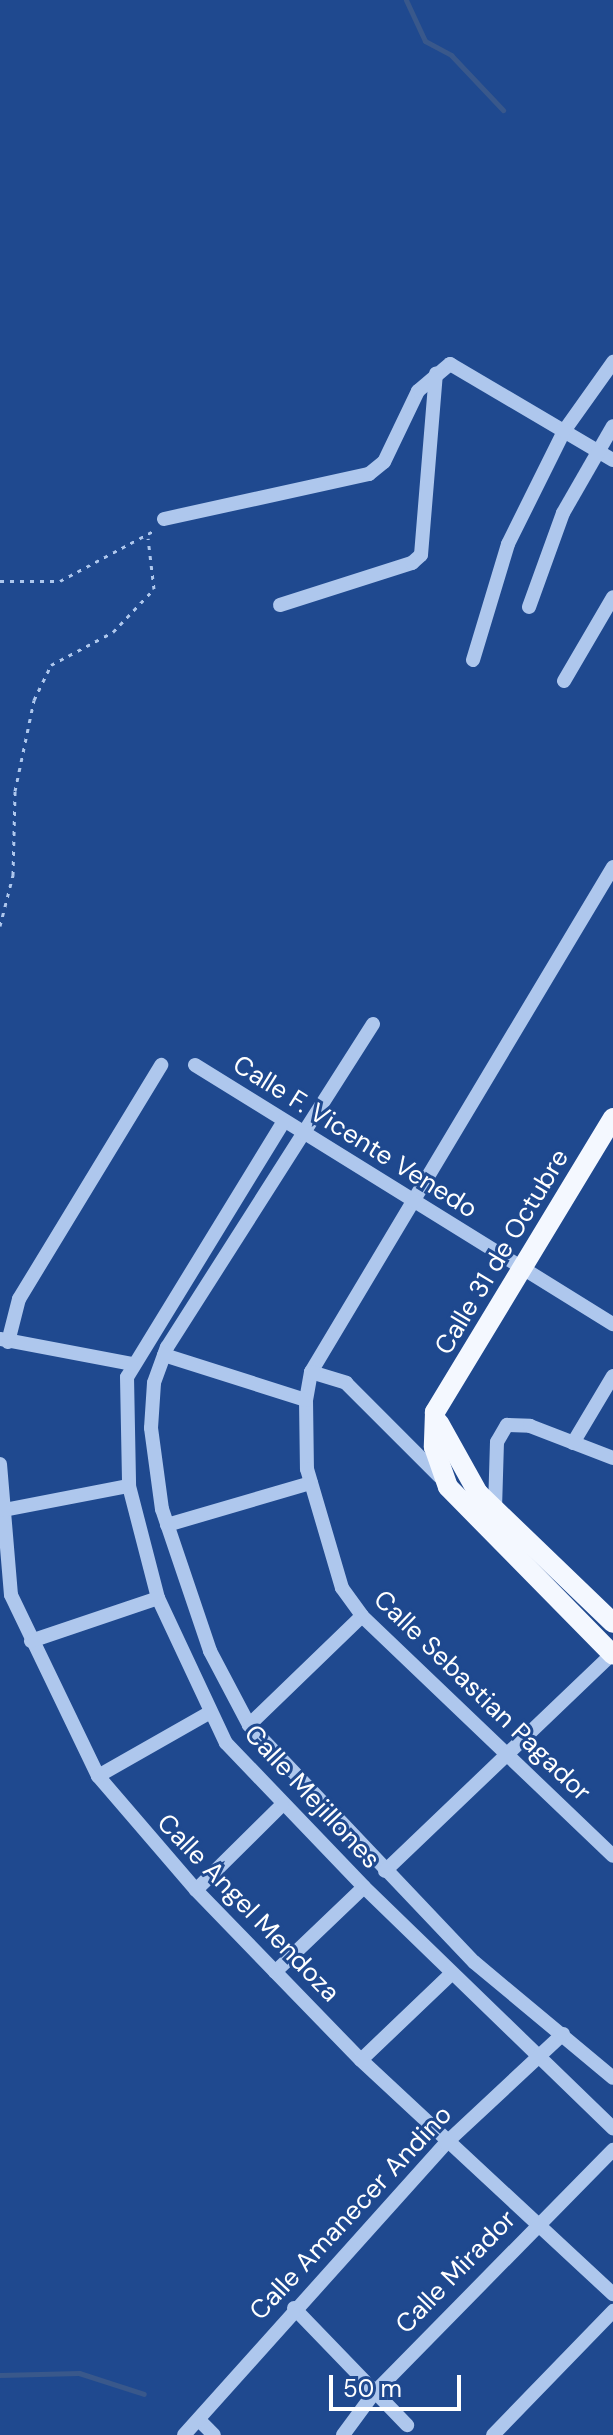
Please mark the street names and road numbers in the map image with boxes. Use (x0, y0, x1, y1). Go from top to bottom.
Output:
street label: Calle F. Vicente Venedo (227, 1049, 483, 1225)
street label: Calle 31 de Octubre (428, 1144, 576, 1360)
street label: Calle Sebastian Pagador (367, 1584, 597, 1808)
street label: Calle Mejillones (238, 1719, 386, 1875)
street label: Calle Angel Mendoza (150, 1808, 346, 2008)
street label: Calle Amanecer Andino (244, 2099, 458, 2327)
street label: Calle Mirador (389, 2204, 523, 2340)

